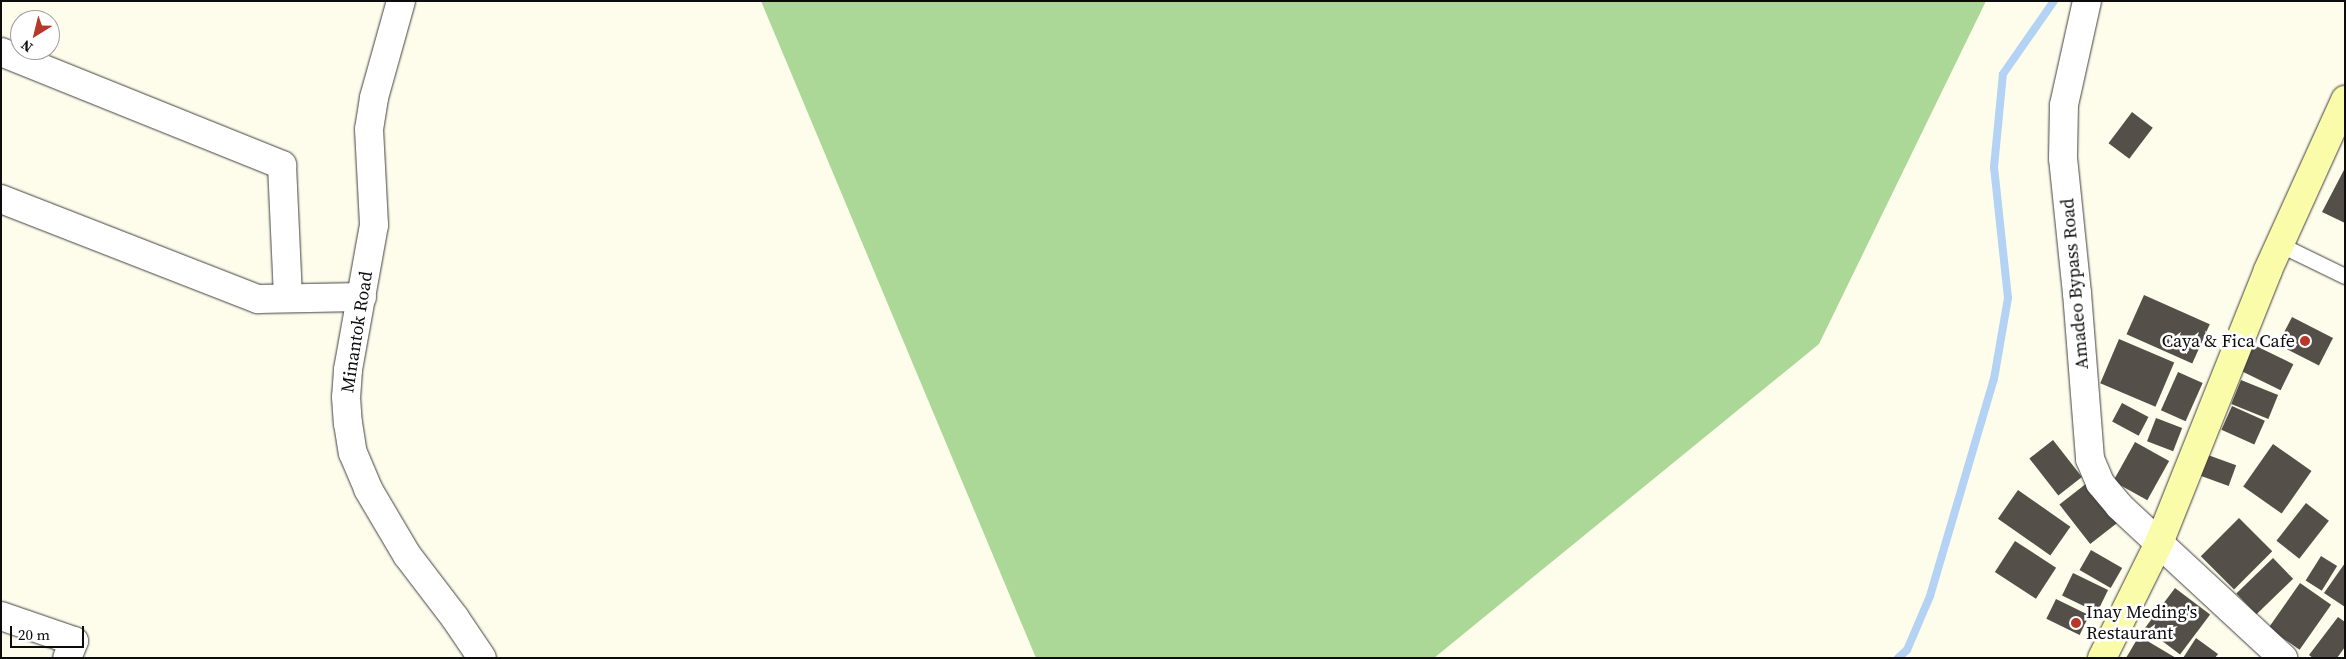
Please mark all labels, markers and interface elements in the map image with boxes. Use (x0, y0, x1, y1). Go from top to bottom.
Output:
north arrow (10, 10, 60, 60)
text: N (17, 35, 37, 57)
street label: Amadeo Bypass Road (2057, 198, 2093, 370)
street label: Minantok Road (337, 270, 377, 394)
place label: Caya & Fica Cafe (2162, 330, 2295, 352)
marker: Caya & Fica Cafe (2299, 335, 2311, 347)
place label: Inay Meding's Restaurant (2086, 602, 2197, 644)
scale bar (12, 616, 86, 648)
marker: Inay Meding's Restaurant (2070, 617, 2082, 629)
text: 20 m (18, 624, 50, 645)

